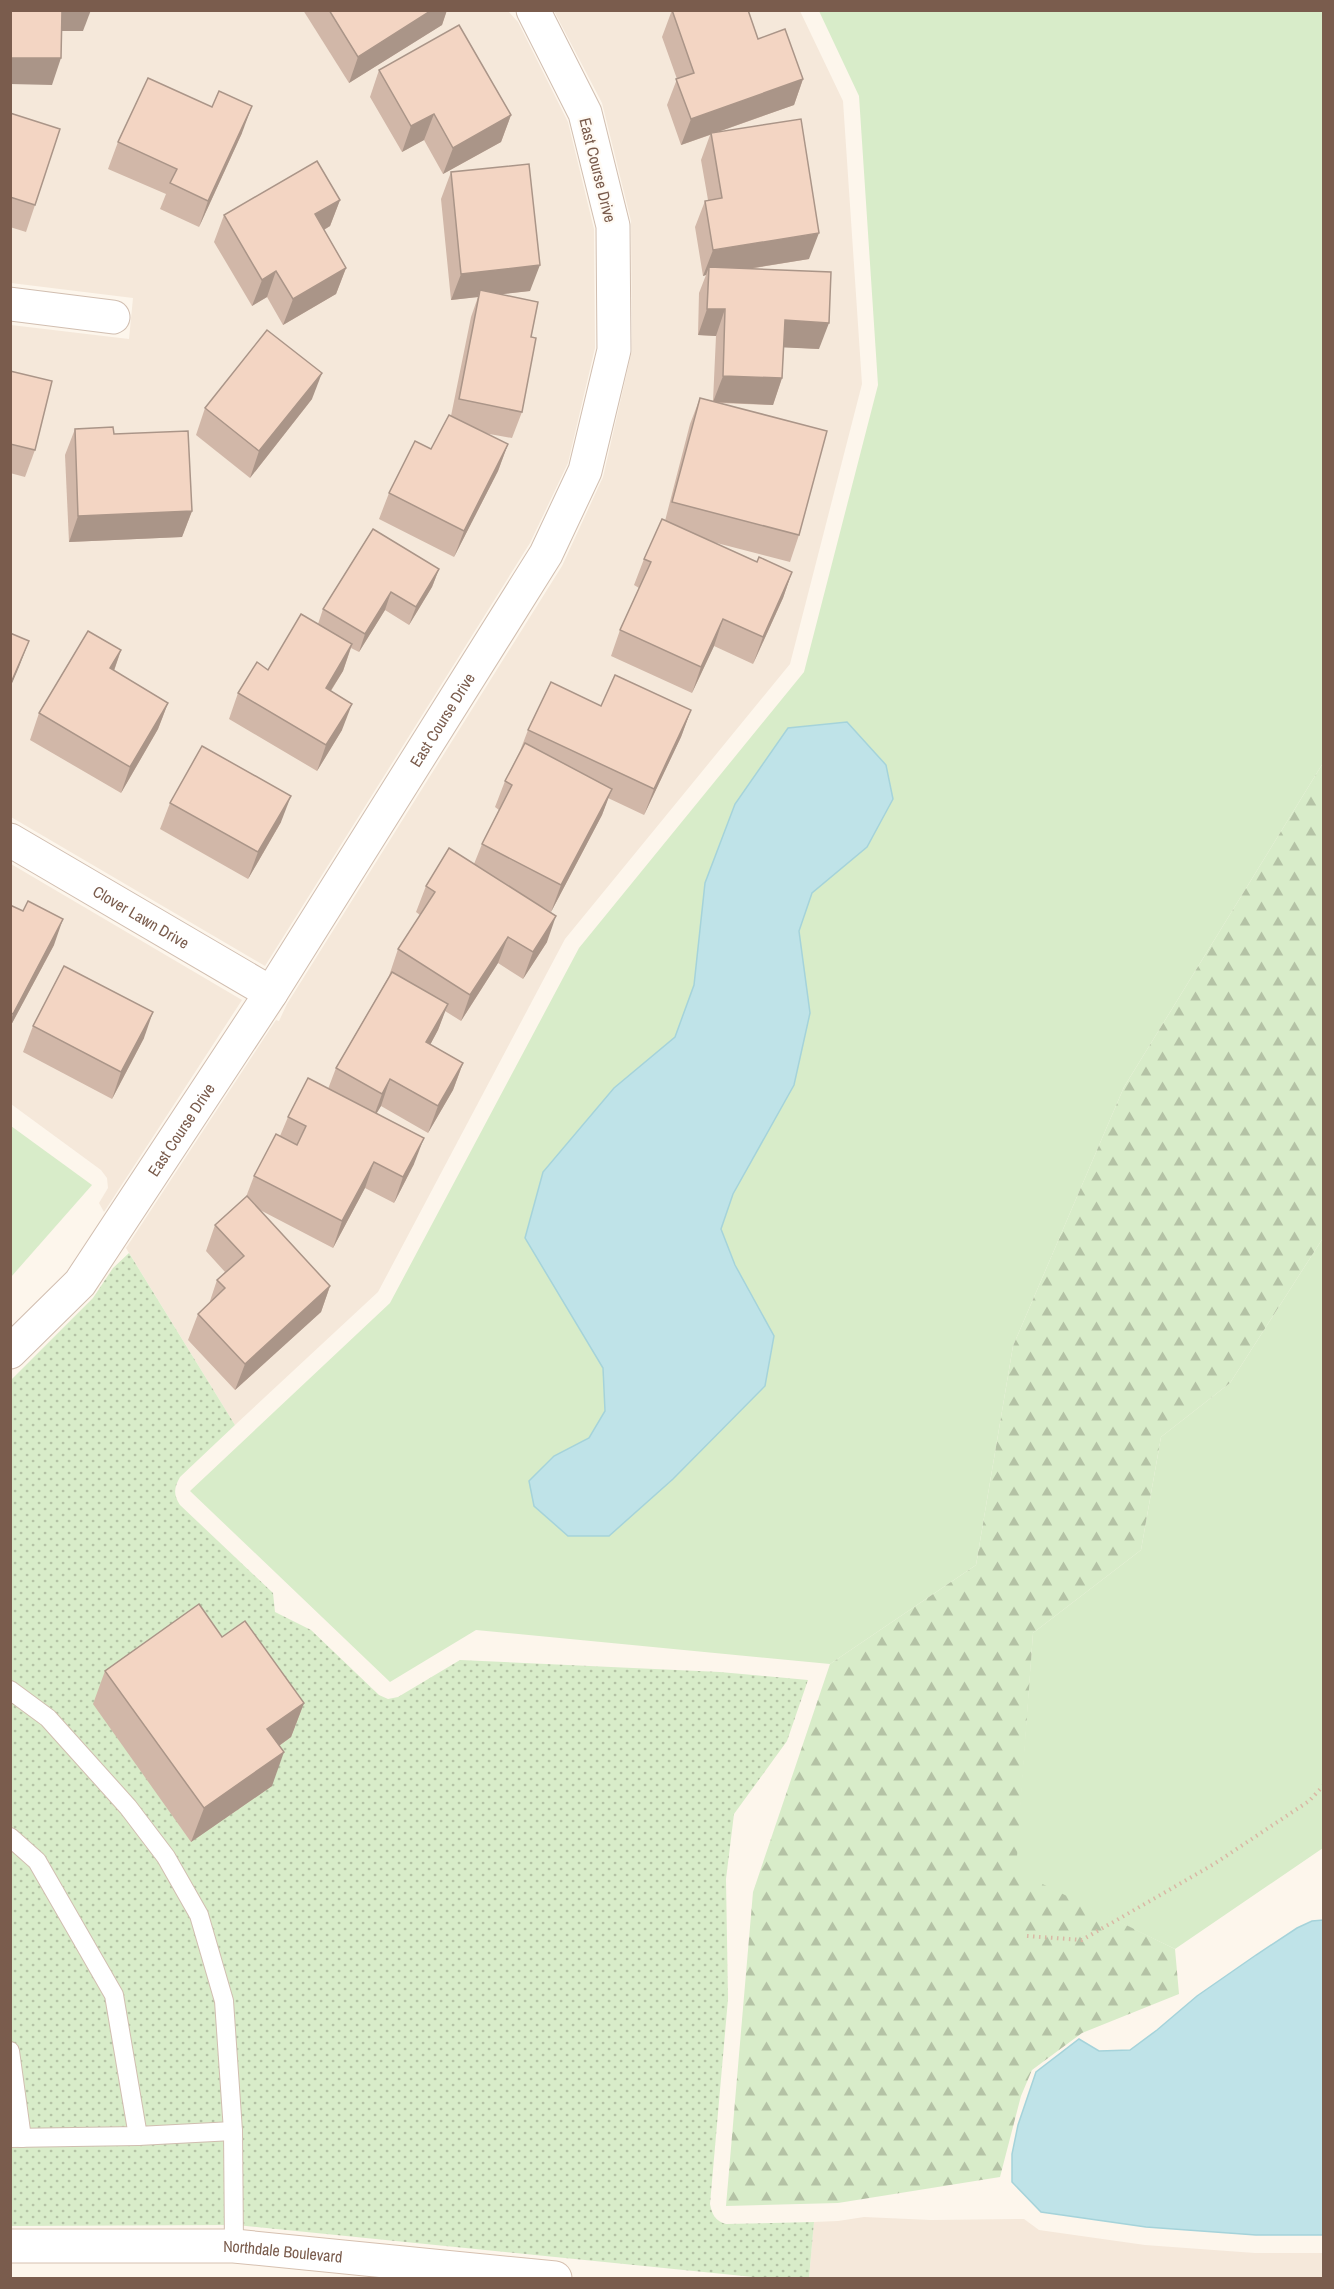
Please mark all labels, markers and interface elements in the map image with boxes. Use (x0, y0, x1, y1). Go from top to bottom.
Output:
street label: East Course Drive (574, 115, 622, 225)
street label: East Course Drive (404, 668, 480, 771)
street label: Clover Lawn Drive (89, 880, 193, 954)
street label: East Course Drive (142, 1079, 220, 1180)
street label: Northdale Boulevard (223, 2235, 343, 2268)

